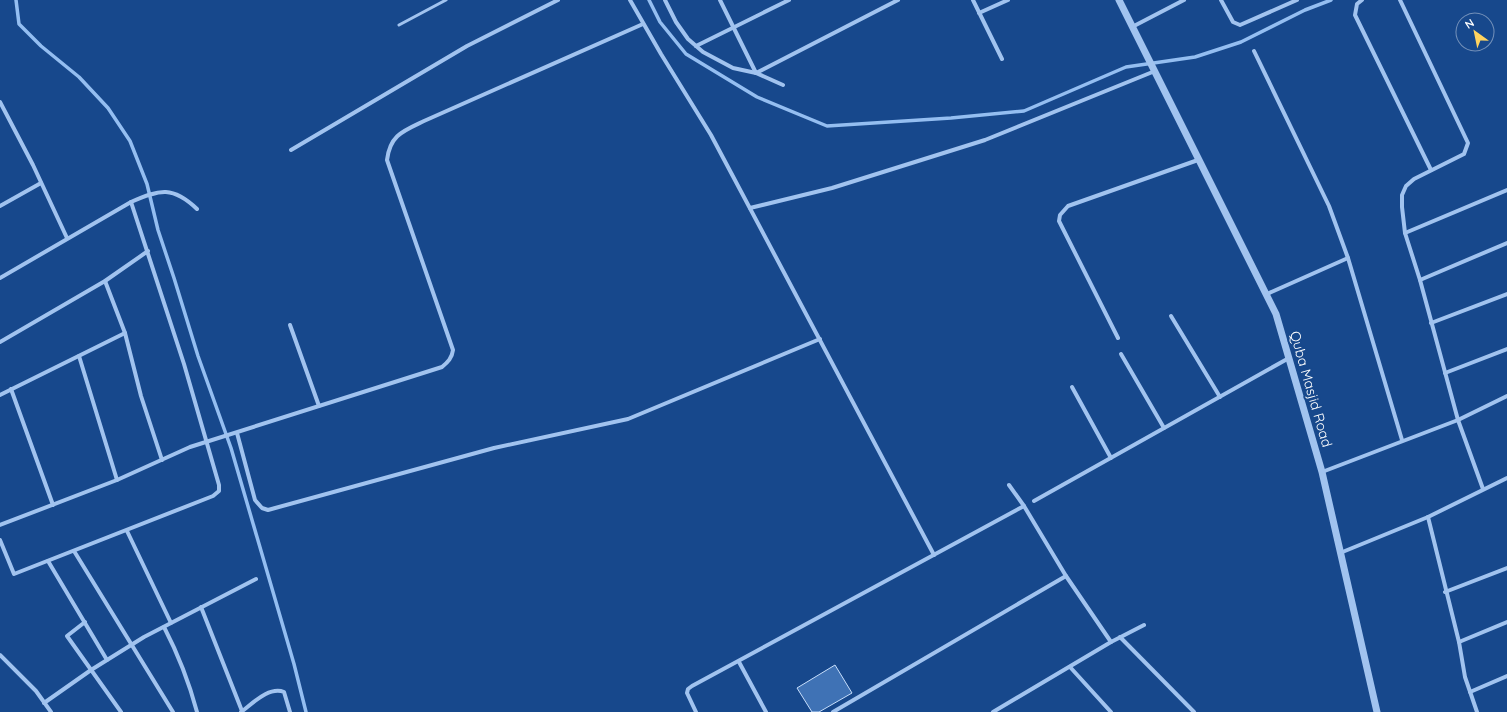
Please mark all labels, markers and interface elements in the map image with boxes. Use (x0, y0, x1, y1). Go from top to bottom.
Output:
north arrow (1455, 12, 1495, 52)
text: N (1462, 16, 1477, 32)
street label: Quba Masjid Road (1286, 329, 1336, 449)

